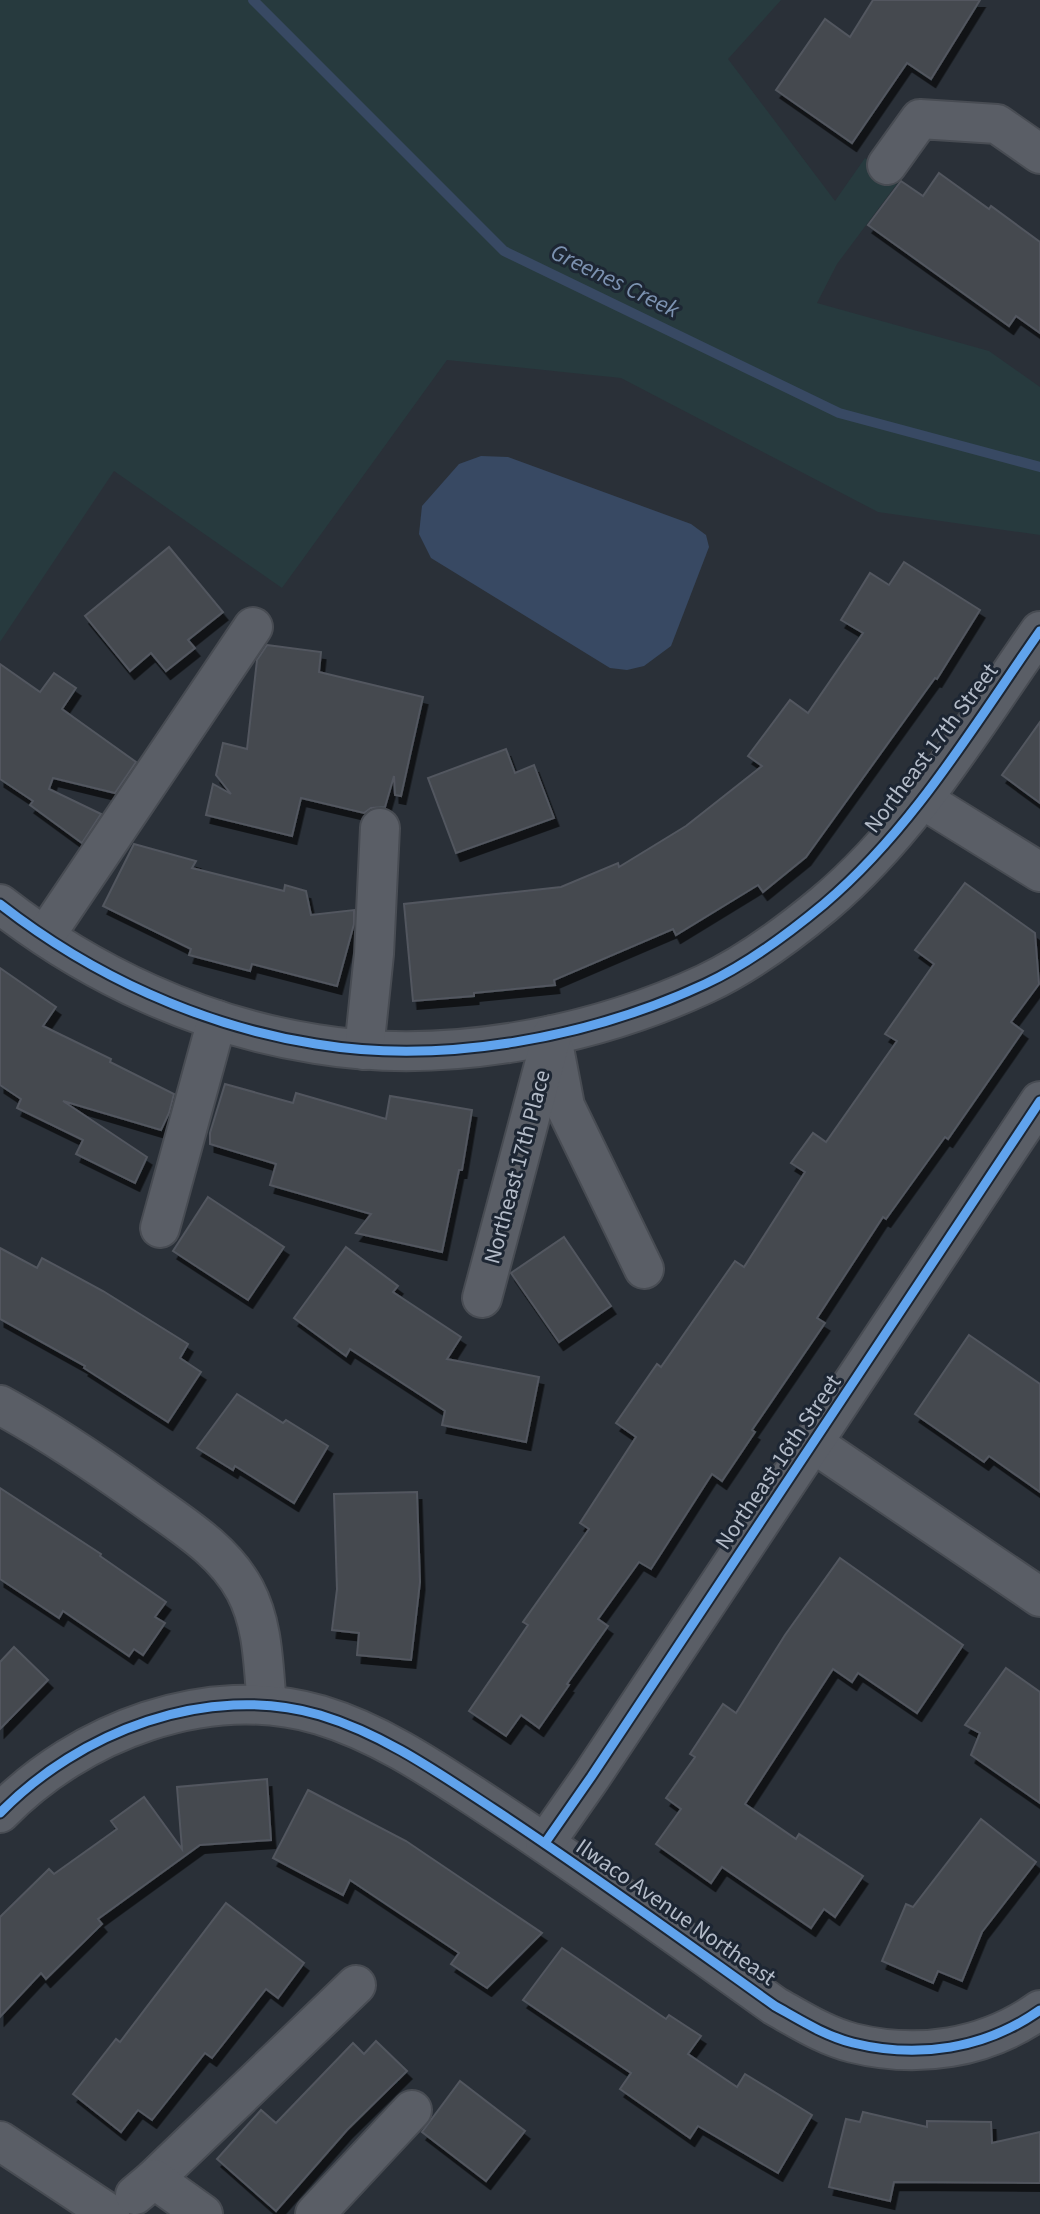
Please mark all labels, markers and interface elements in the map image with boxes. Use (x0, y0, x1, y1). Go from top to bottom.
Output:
water label: Greenes Creek (545, 235, 686, 328)
street label: Northeast 17th Street (856, 656, 1006, 840)
street label: Northeast 17th Place (475, 1066, 559, 1268)
street label: Northeast 16th Street (707, 1368, 849, 1556)
street label: Ilwaco Avenue Northeast (569, 1830, 783, 1994)

